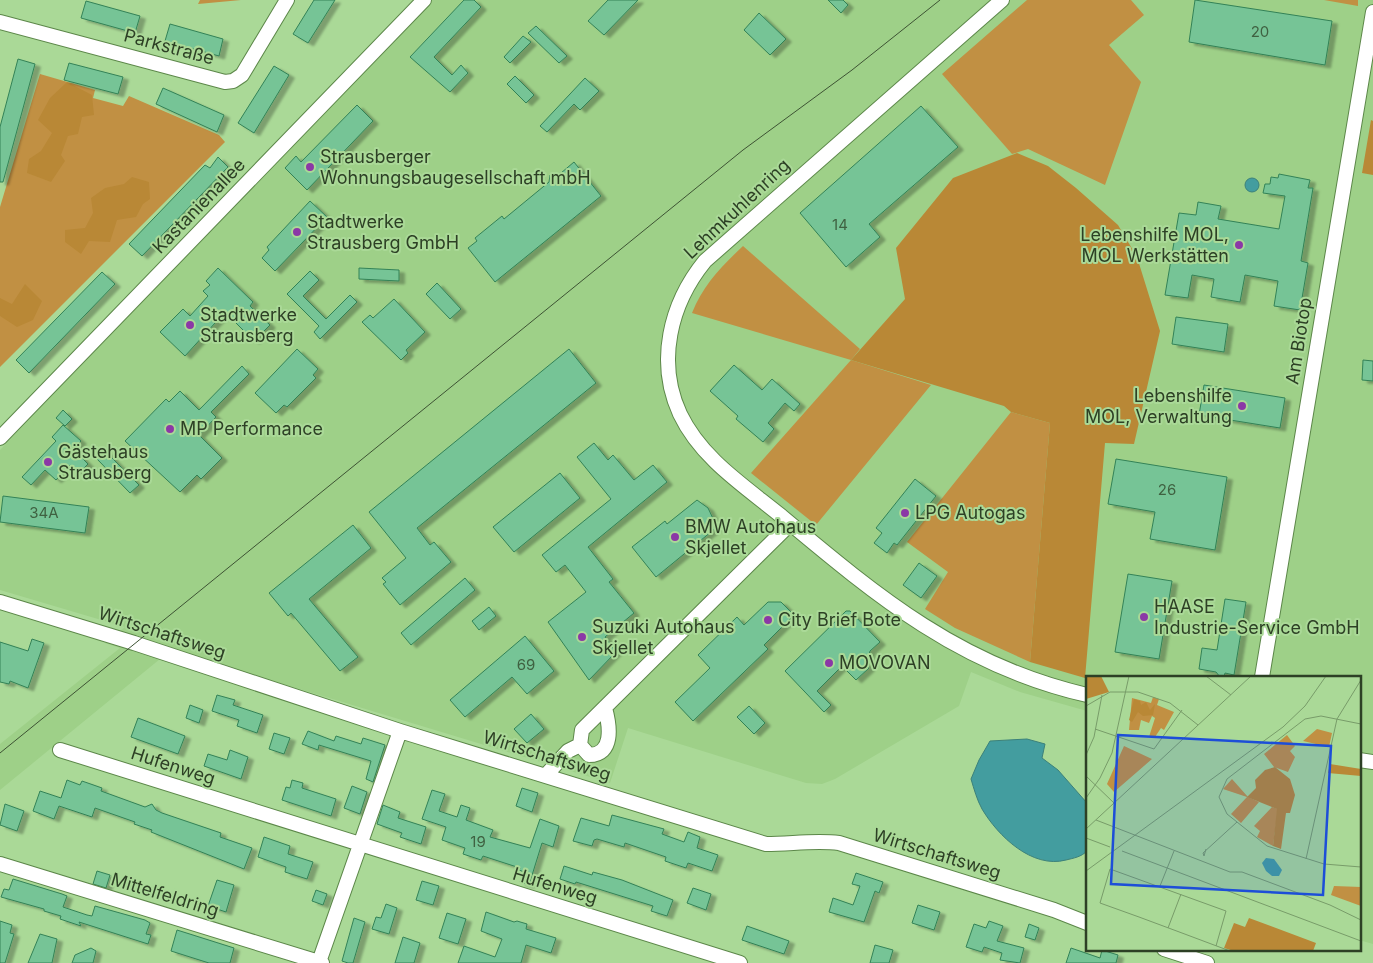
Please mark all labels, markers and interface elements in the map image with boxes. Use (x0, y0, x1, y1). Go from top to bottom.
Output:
house number: 20 (1251, 22, 1269, 41)
street label: Parkstraße (122, 24, 216, 69)
place label: Strausberger Wohnungsbaugesellschaft mbH (320, 146, 591, 188)
street label: Kastanienallee (148, 154, 249, 257)
street label: Lehmkuhlenring (679, 154, 794, 263)
marker: Strausberger Wohnungsbaugesellschaft mbH (304, 161, 316, 173)
place label: Stadtwerke Strausberg GmbH (307, 211, 459, 253)
house number: 14 (832, 215, 848, 234)
place label: Lebenshilfe MOL, MOL Werkstätten (1080, 224, 1229, 266)
marker: Stadtwerke Strausberg GmbH (291, 226, 303, 238)
marker: Lebenshilfe MOL, MOL Werkstätten (1233, 239, 1245, 251)
street label: Am Biotop (1281, 296, 1316, 386)
place label: Stadtwerke Strausberg (200, 304, 297, 346)
marker: Stadtwerke Strausberg (184, 319, 196, 331)
place label: Lebenshilfe MOL, Verwaltung (1085, 385, 1232, 427)
marker: Lebenshilfe MOL, Verwaltung (1236, 400, 1248, 412)
place label: MP Performance (180, 418, 323, 439)
marker: MP Performance (164, 423, 176, 435)
place label: Gästehaus Strausberg (58, 441, 152, 483)
marker: Gästehaus Strausberg (42, 456, 54, 468)
house number: 26 (1158, 480, 1176, 499)
place label: LPG Autogas (915, 502, 1025, 523)
house number: 34A (29, 503, 59, 522)
marker: LPG Autogas (899, 507, 911, 519)
place label: BMW Autohaus Skjellet (685, 516, 816, 558)
marker: BMW Autohaus Skjellet (669, 531, 681, 543)
place label: HAASE Industrie-Service GmbH (1154, 596, 1360, 638)
street label: Wirtschaftsweg (96, 602, 228, 663)
place label: City Brief Bote (778, 609, 901, 630)
marker: HAASE Industrie-Service GmbH (1138, 611, 1150, 623)
marker: City Brief Bote (762, 614, 774, 626)
place label: Suzuki Autohaus Skjellet (592, 616, 735, 658)
marker: Suzuki Autohaus Skjellet (576, 631, 588, 643)
place label: MOVOVAN (839, 652, 931, 673)
house number: 69 (517, 655, 535, 674)
marker: MOVOVAN (823, 657, 835, 669)
inset map (1086, 676, 1360, 950)
street label: Wirtschaftsweg (481, 726, 614, 785)
street label: Hufenweg (128, 742, 218, 789)
street label: Wirtschaftsweg (871, 824, 1004, 883)
house number: 19 (470, 832, 486, 851)
street label: Hufenweg (510, 863, 600, 908)
street label: Mittelfeldring (109, 868, 222, 921)

